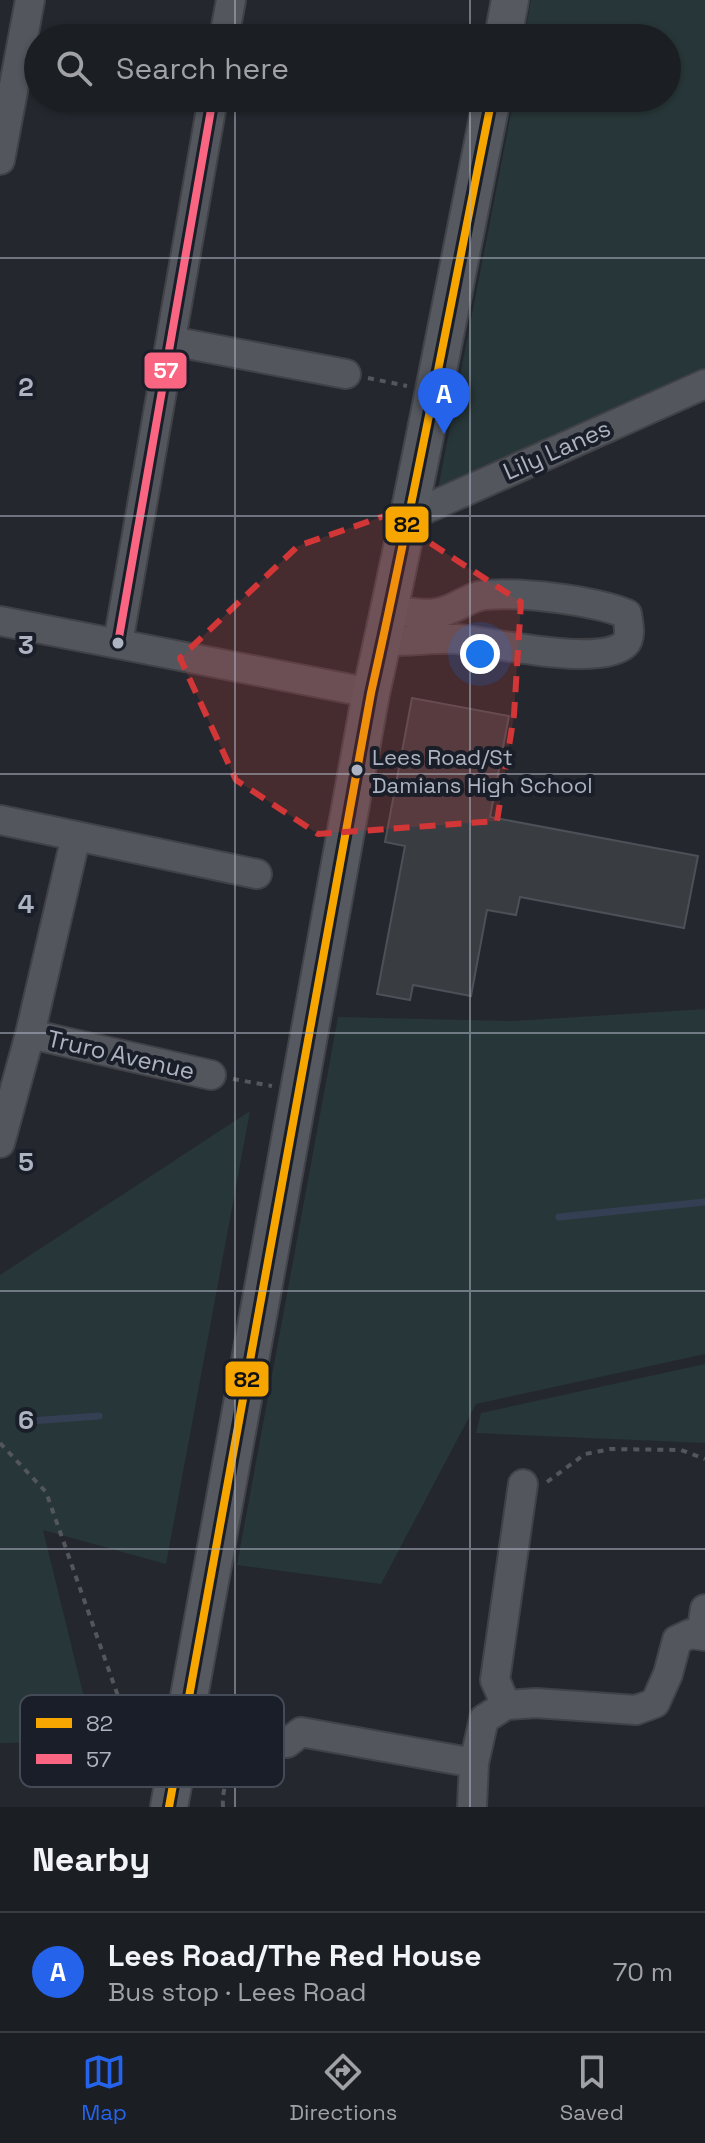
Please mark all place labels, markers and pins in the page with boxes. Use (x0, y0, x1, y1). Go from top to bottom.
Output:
pin: A (418, 368, 470, 434)
unlabelled marker (110, 635, 126, 651)
place label: Lees Road/St Damians High School (372, 743, 593, 799)
marker: Lees Road/St Damians High School (349, 762, 365, 778)

